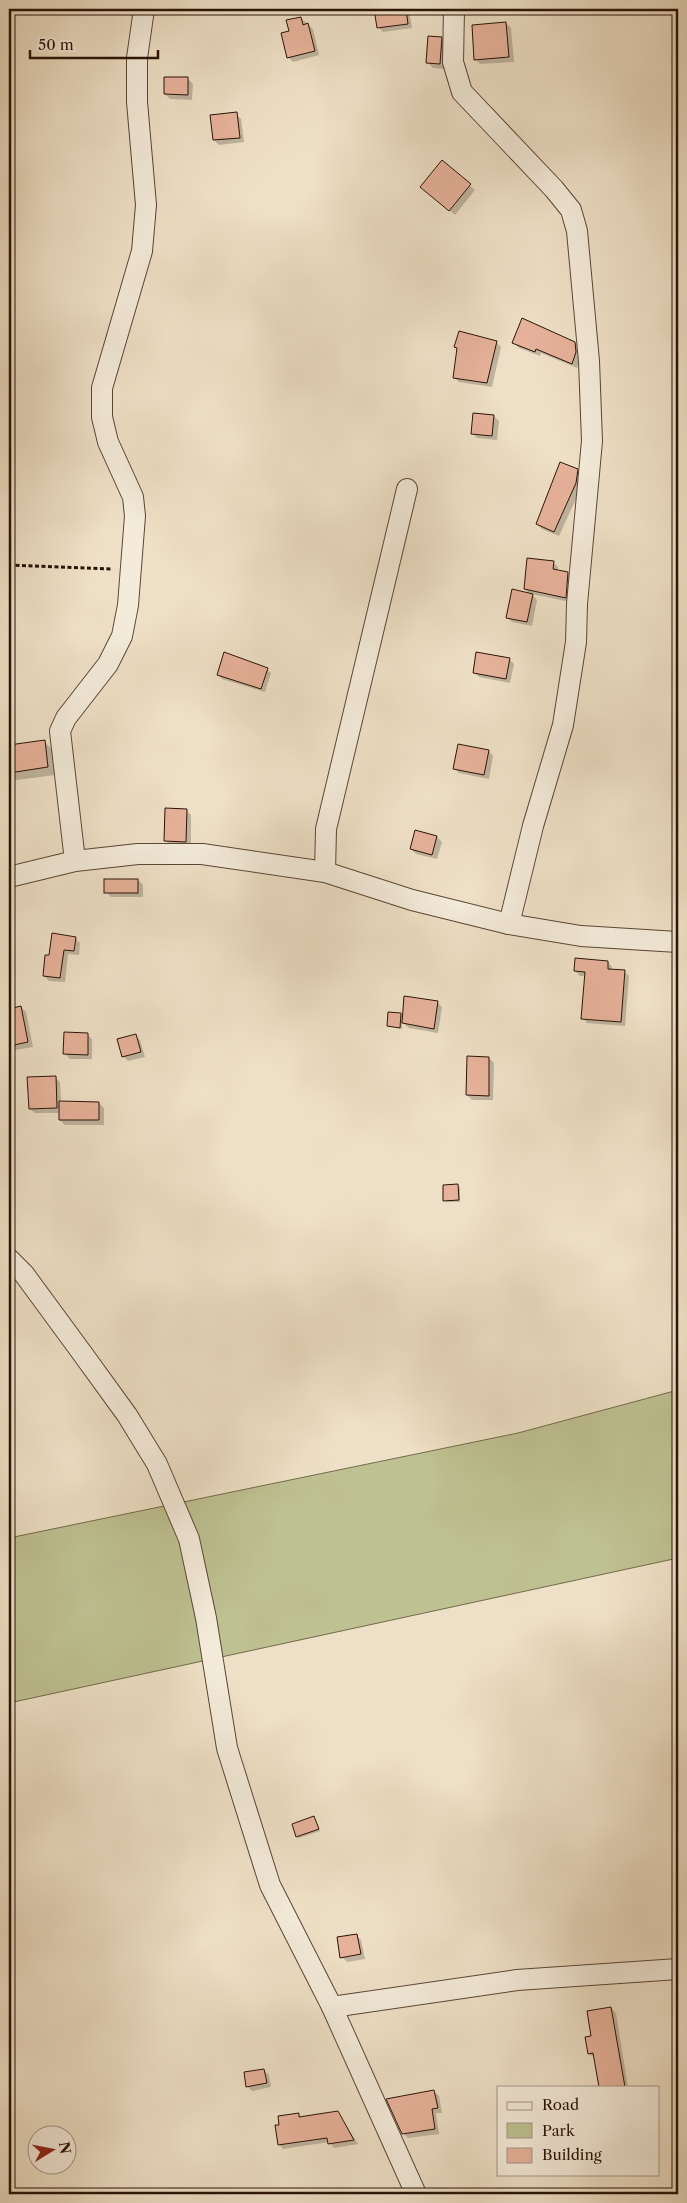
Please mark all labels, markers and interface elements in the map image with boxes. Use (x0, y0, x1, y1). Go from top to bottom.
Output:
scale bar (30, 28, 158, 60)
text: 50 m (38, 35, 74, 54)
legend (497, 2086, 660, 2176)
text: Road (542, 2095, 579, 2114)
text: Park (542, 2121, 576, 2140)
north arrow (28, 2126, 78, 2176)
text: N (55, 2140, 75, 2155)
text: Building (542, 2145, 602, 2164)

